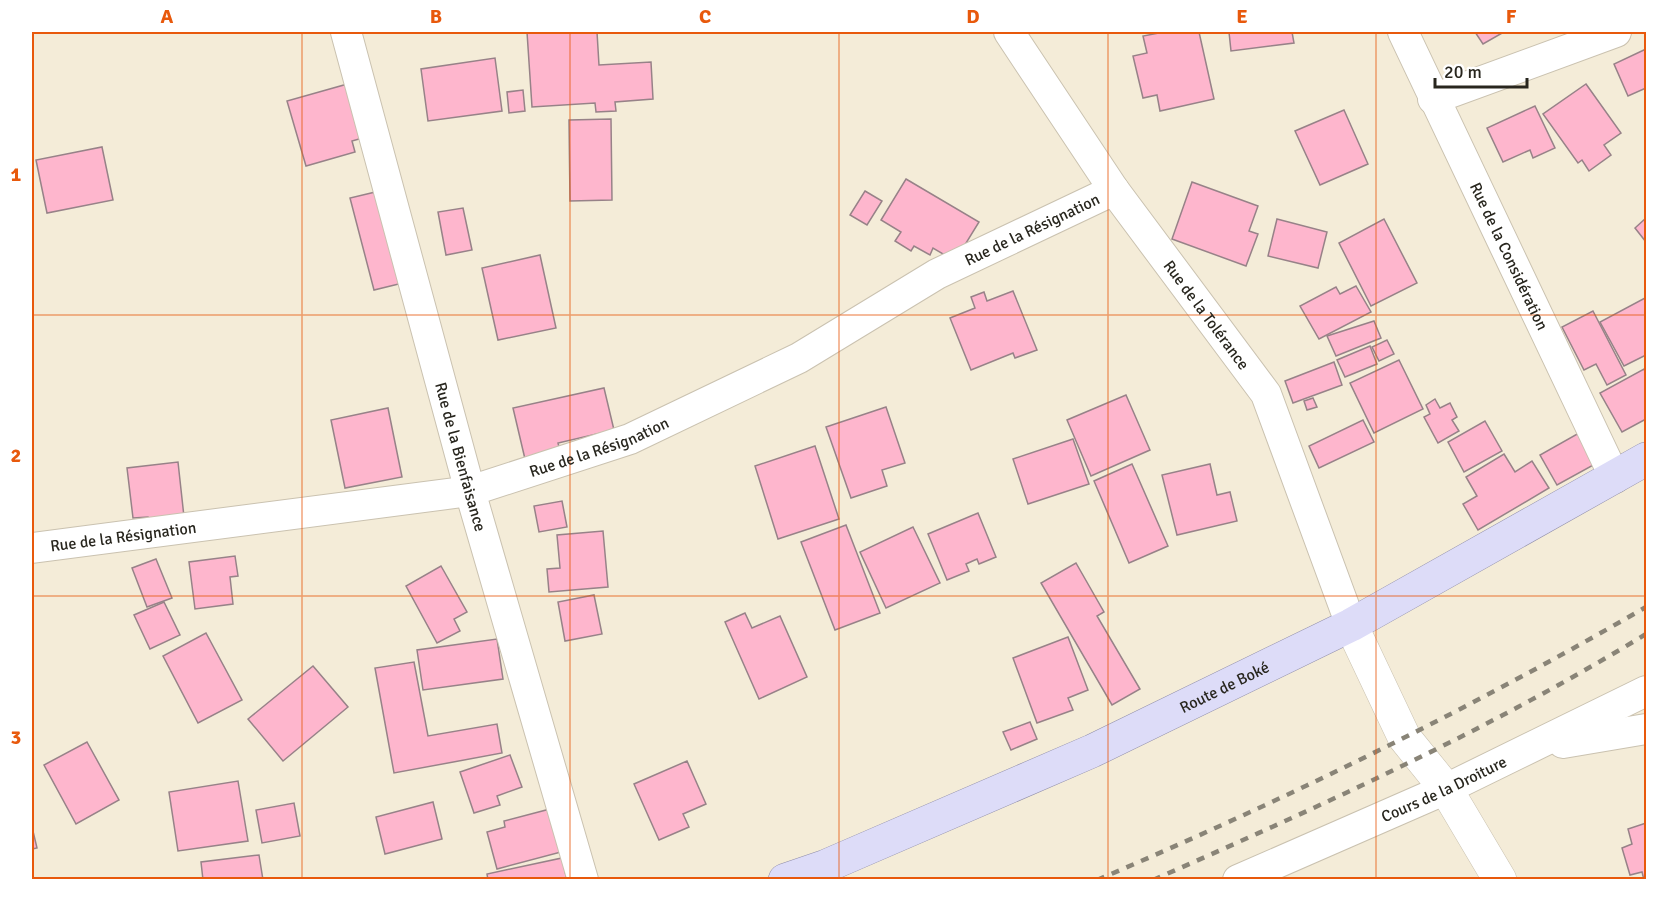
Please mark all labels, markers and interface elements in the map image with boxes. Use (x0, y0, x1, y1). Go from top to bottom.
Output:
text: A (161, 4, 174, 29)
text: B (430, 4, 442, 29)
text: C (699, 4, 711, 29)
text: D (966, 4, 980, 29)
text: E (1236, 4, 1248, 29)
text: F (1506, 4, 1517, 29)
scale bar (1435, 51, 1526, 89)
text: 20 m (1444, 61, 1482, 83)
text: 1 (11, 162, 22, 187)
street label: Rue de la Considération (1465, 179, 1552, 334)
street label: Rue de la Résignation (962, 189, 1103, 270)
street label: Rue de la Tolérance (1159, 256, 1253, 374)
street label: Rue de la Bienfaisance (430, 380, 490, 534)
street label: Rue de la Résignation (527, 413, 672, 482)
text: 2 (11, 443, 21, 468)
street label: Rue de la Résignation (49, 518, 198, 557)
street label: Route de Boké (1176, 657, 1273, 718)
text: 3 (11, 725, 21, 750)
street label: Cours de la Droiture (1378, 752, 1510, 827)

